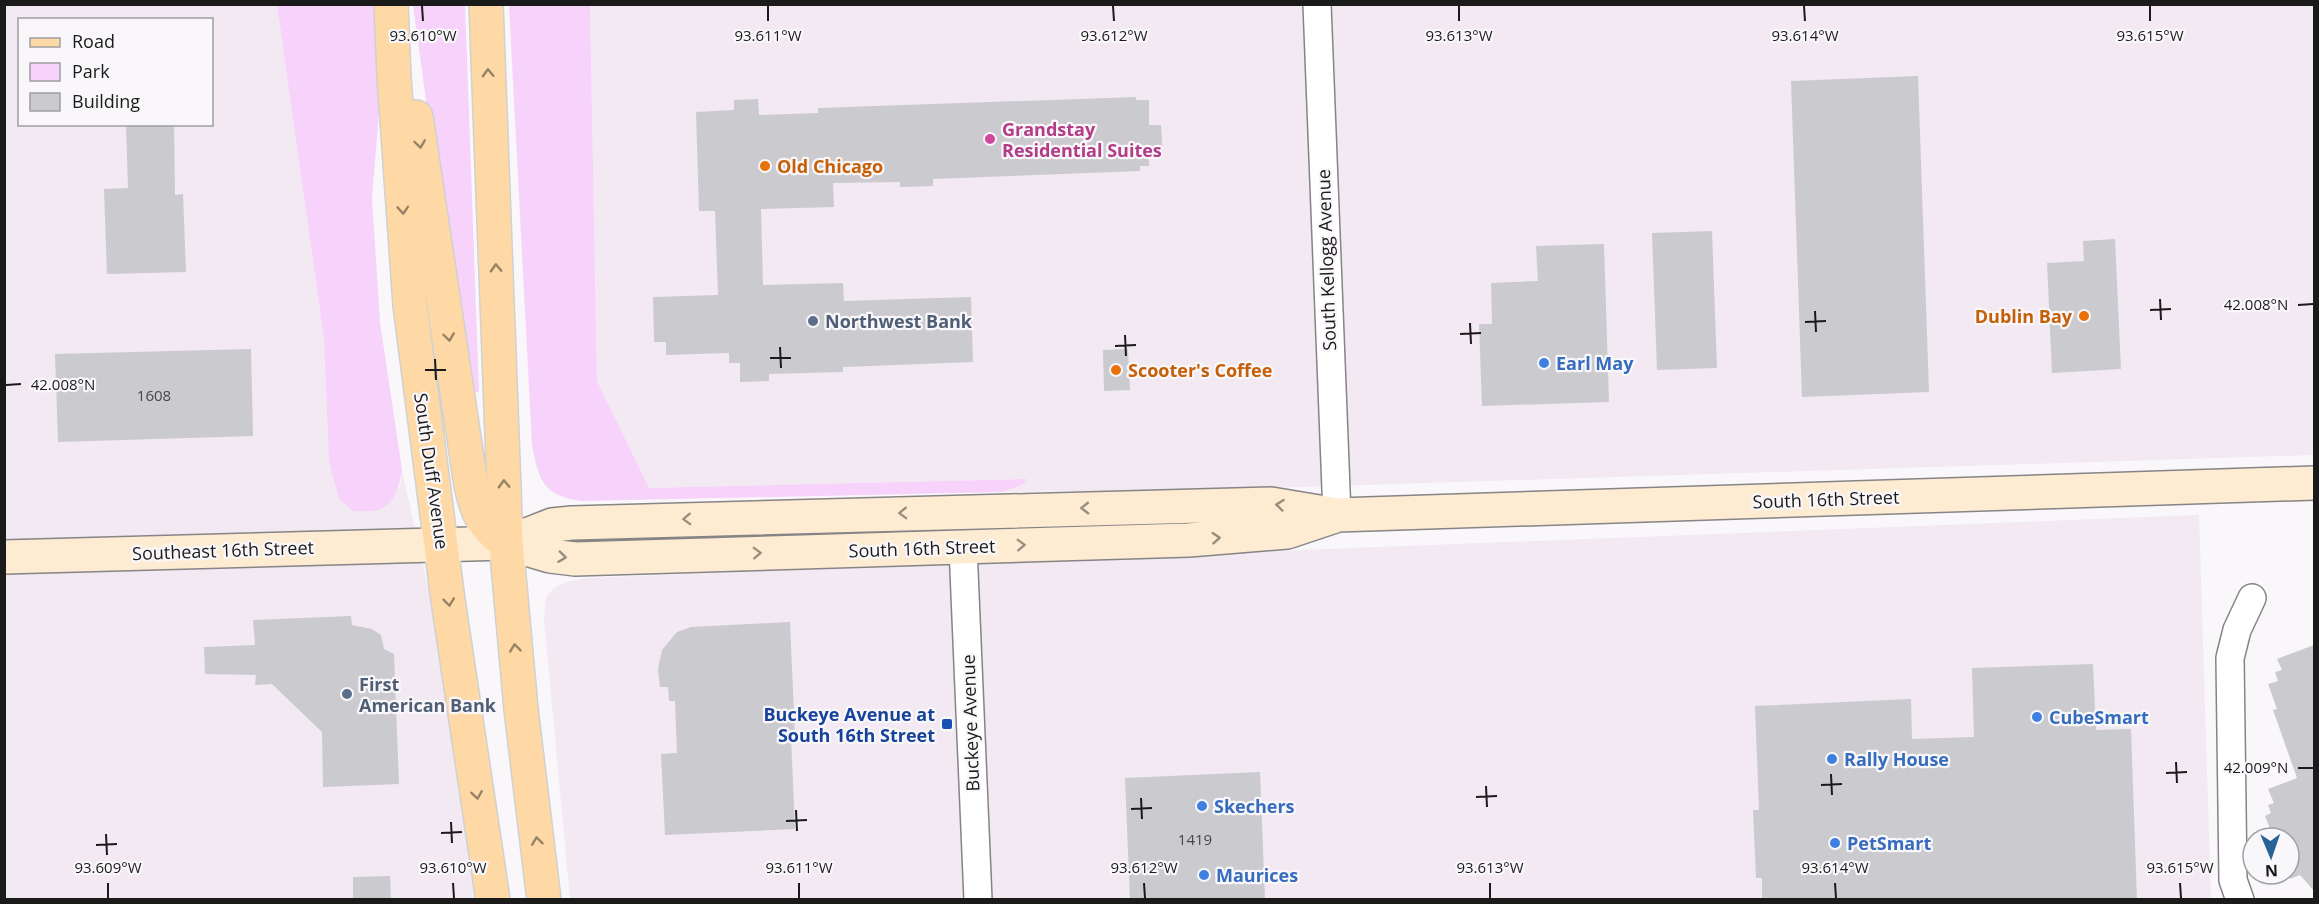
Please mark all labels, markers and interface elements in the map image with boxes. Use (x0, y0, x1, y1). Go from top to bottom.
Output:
legend (18, 18, 213, 126)
text: 93.610°W (389, 25, 457, 45)
text: 93.611°W (734, 25, 802, 45)
text: 93.612°W (1080, 25, 1148, 45)
text: 93.613°W (1425, 25, 1493, 45)
text: 93.614°W (1771, 25, 1839, 45)
text: 93.615°W (2116, 25, 2184, 45)
text: Road (72, 29, 115, 53)
text: Park (72, 59, 110, 83)
one-way arrow (482, 69, 495, 78)
text: Building (72, 89, 140, 113)
place label: Grandstay Residential Suites (1002, 117, 1162, 162)
marker: Grandstay Residential Suites (983, 132, 997, 146)
one-way arrow (414, 140, 426, 149)
place label: Old Chicago (777, 154, 883, 178)
marker: Old Chicago (758, 159, 772, 173)
street label: South Kellogg Avenue (1311, 169, 1341, 351)
one-way arrow (397, 205, 410, 214)
one-way arrow (489, 264, 502, 273)
text: 42.008°N (2224, 294, 2288, 314)
place label: Dublin Bay (1975, 304, 2073, 328)
place label: Northwest Bank (825, 309, 973, 333)
marker: Dublin Bay (2077, 309, 2091, 323)
marker: Northwest Bank (806, 314, 820, 328)
one-way arrow (442, 333, 454, 342)
place label: Earl May (1556, 351, 1634, 375)
marker: Earl May (1537, 356, 1551, 370)
place label: Scooter's Coffee (1128, 358, 1272, 382)
marker: Scooter's Coffee (1109, 363, 1123, 377)
text: 42.008°N (31, 374, 95, 394)
house number: 1608 (137, 385, 171, 405)
street label: South Duff Avenue (409, 391, 455, 551)
one-way arrow (497, 480, 510, 489)
street label: South 16th Street (1752, 484, 1900, 514)
one-way arrow (1275, 499, 1284, 512)
one-way arrow (1080, 501, 1089, 514)
one-way arrow (899, 507, 908, 520)
one-way arrow (683, 513, 692, 526)
one-way arrow (1212, 532, 1221, 545)
street label: South 16th Street (848, 533, 996, 563)
street label: Southeast 16th Street (132, 535, 314, 565)
one-way arrow (1017, 538, 1026, 551)
one-way arrow (753, 547, 762, 560)
one-way arrow (558, 551, 567, 563)
one-way arrow (442, 598, 454, 607)
one-way arrow (509, 643, 522, 652)
street label: Buckeye Avenue (956, 654, 984, 792)
place label: First American Bank (359, 672, 497, 717)
marker: First American Bank (340, 687, 354, 701)
place label: Buckeye Avenue at South 16th Street (764, 702, 935, 747)
place label: CubeSmart (2049, 705, 2149, 729)
marker: CubeSmart (2030, 710, 2044, 724)
marker: Buckeye Avenue at South 16th Street (940, 717, 954, 731)
place label: Rally House (1844, 747, 1949, 771)
marker: Rally House (1825, 752, 1839, 766)
text: 42.009°N (2224, 757, 2288, 777)
one-way arrow (470, 790, 483, 800)
place label: Skechers (1214, 794, 1295, 818)
marker: Skechers (1195, 799, 1209, 813)
north arrow (2241, 826, 2301, 886)
house number: 1419 (1178, 829, 1212, 849)
place label: PetSmart (1847, 831, 1931, 855)
marker: PetSmart (1828, 836, 1842, 850)
one-way arrow (531, 837, 544, 846)
text: 93.609°W (74, 857, 142, 877)
text: 93.610°W (419, 857, 487, 877)
text: 93.611°W (765, 857, 833, 877)
text: 93.612°W (1110, 857, 1178, 877)
text: 93.613°W (1456, 857, 1524, 877)
text: 93.614°W (1801, 857, 1869, 877)
text: 93.615°W (2146, 857, 2214, 877)
text: N (2265, 860, 2278, 882)
place label: Maurices (1216, 863, 1298, 887)
marker: Maurices (1197, 868, 1211, 882)

